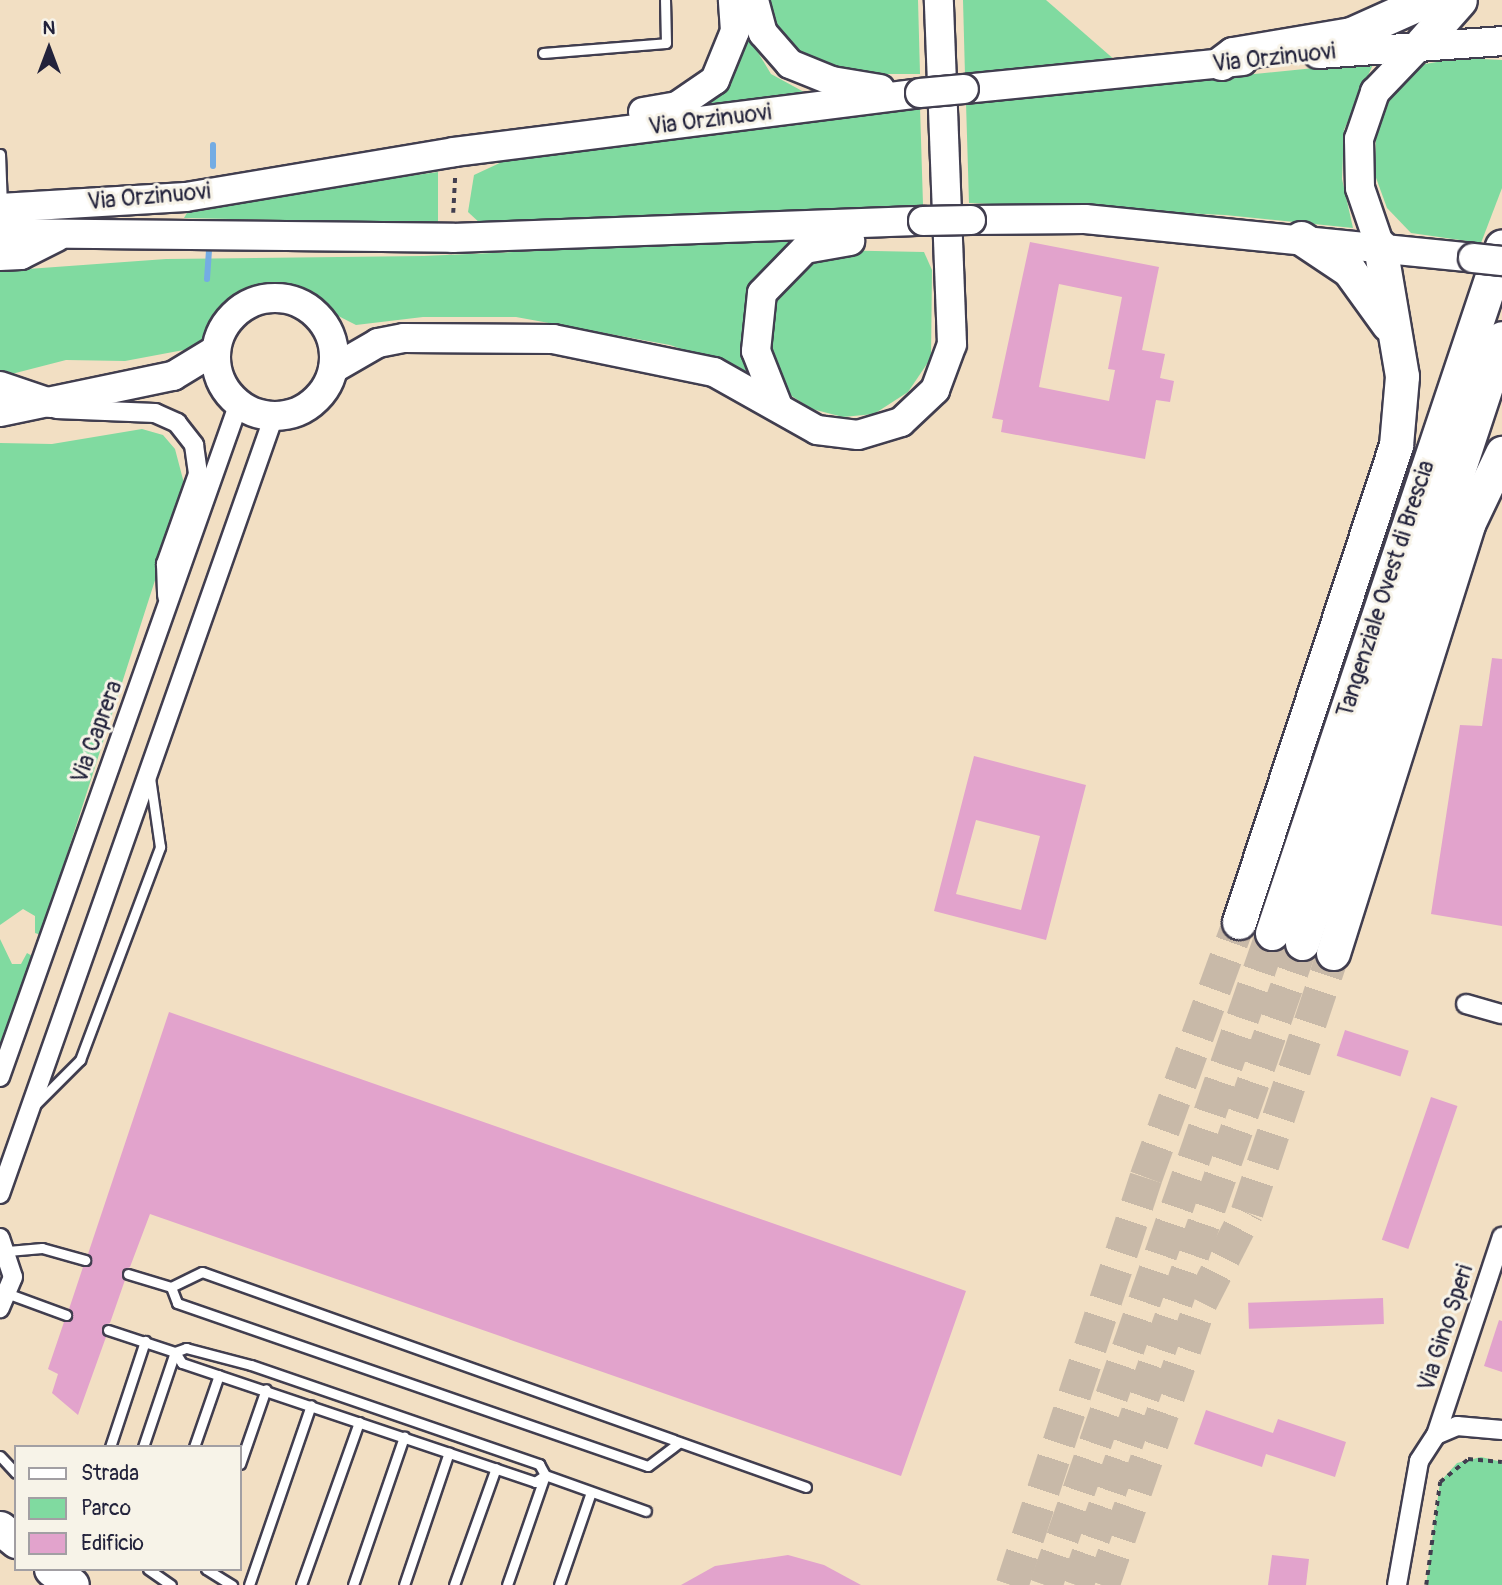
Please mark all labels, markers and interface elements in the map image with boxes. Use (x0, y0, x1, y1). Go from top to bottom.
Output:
north arrow (14, 14, 84, 84)
text: N (43, 16, 55, 40)
street label: Via Orzinuovi (1211, 38, 1337, 78)
street label: Via Orzinuovi (647, 99, 773, 141)
street label: Via Orzinuovi (86, 178, 212, 216)
street label: Tangenziale Ovest di Brescia (1331, 457, 1441, 721)
street label: Via Caprera (66, 677, 128, 787)
street label: Via Gino Speri (1413, 1261, 1479, 1395)
legend (14, 1445, 242, 1571)
text: Strada (81, 1460, 139, 1487)
text: Parco (81, 1495, 131, 1522)
text: Edificio (81, 1530, 144, 1557)

